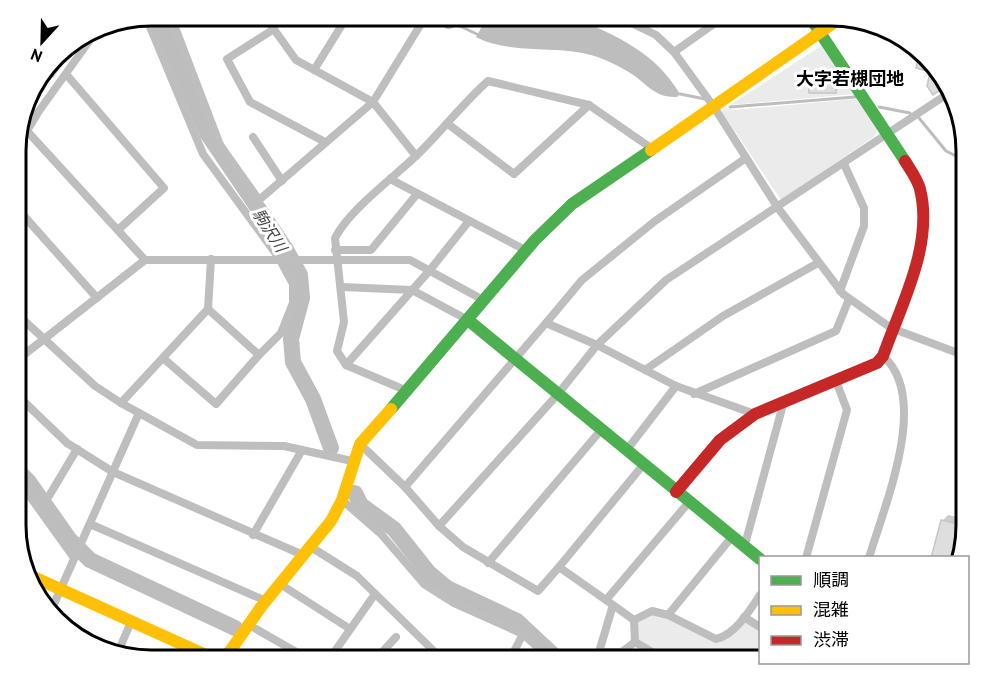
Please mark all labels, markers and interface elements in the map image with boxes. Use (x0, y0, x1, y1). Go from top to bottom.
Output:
north arrow (12, 12, 72, 72)
text: N (28, 45, 45, 67)
district label: 大字若槻団地 (796, 67, 904, 90)
water label: 駒沢川 (249, 204, 293, 257)
legend (759, 556, 969, 664)
text: 順調 (813, 568, 849, 591)
text: 混雑 (813, 598, 849, 621)
text: 渋滞 (813, 628, 849, 651)

